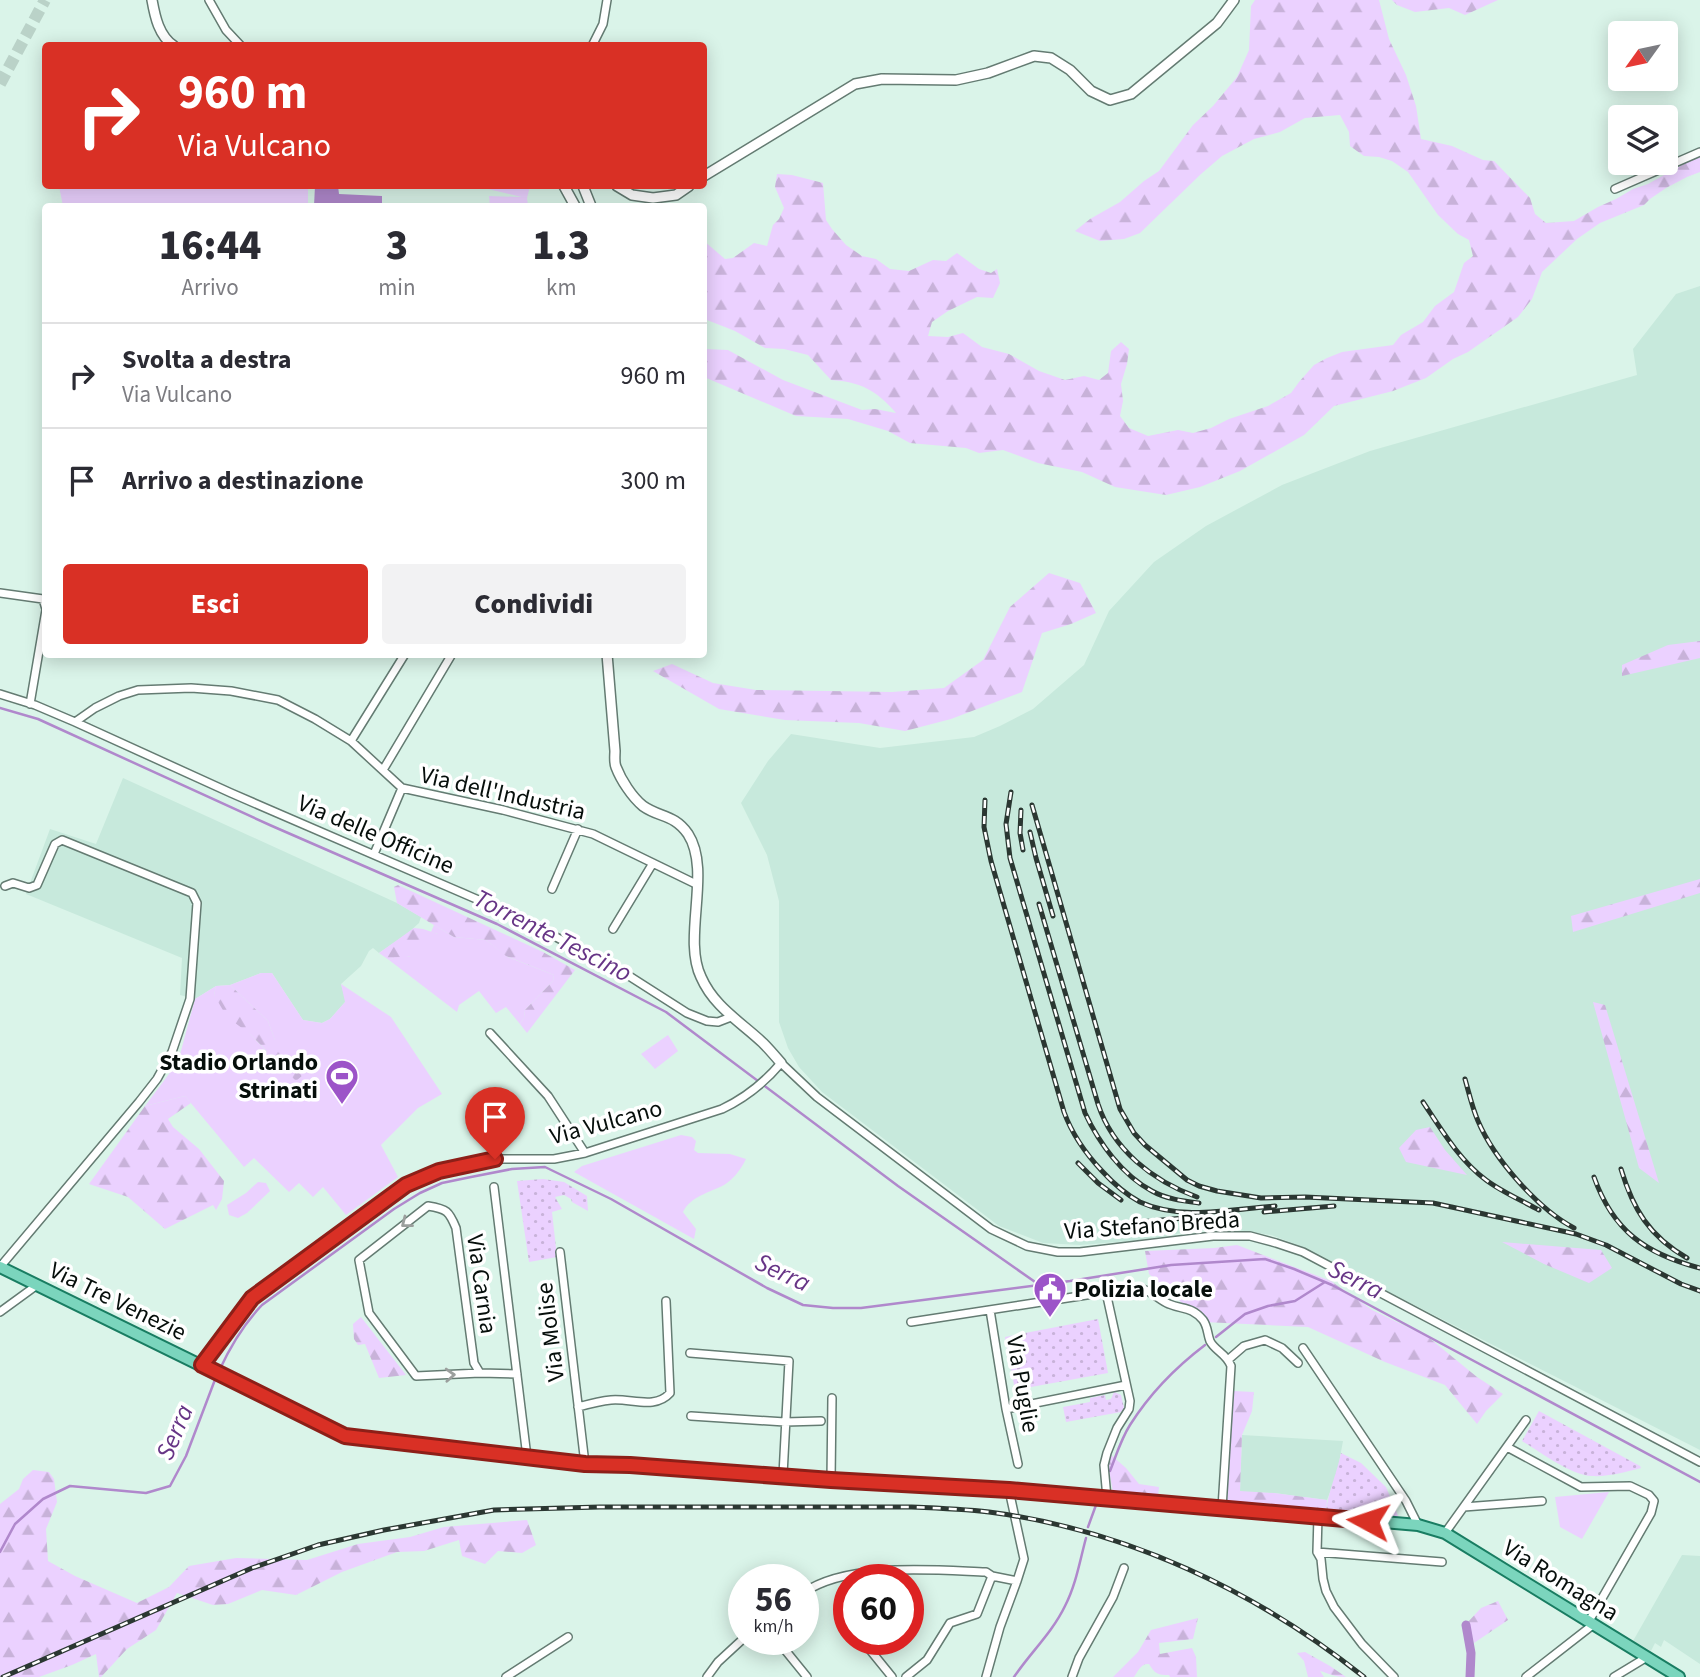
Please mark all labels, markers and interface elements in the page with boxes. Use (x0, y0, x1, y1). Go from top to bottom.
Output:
north arrow (1608, 21, 1678, 91)
map controls (1608, 21, 1678, 175)
text: 960 m (178, 58, 307, 128)
icon: right (63, 70, 154, 161)
button: layers (1608, 105, 1678, 175)
text: Via Vulcano (178, 123, 331, 169)
text: 16:44 (159, 216, 262, 276)
text: 3 (386, 216, 408, 276)
text: 1.3 (532, 216, 590, 276)
text: Arrivo (182, 271, 239, 304)
text: min (378, 271, 416, 304)
text: km (546, 271, 577, 304)
text: Svolta a destra (122, 341, 292, 378)
icon: right (63, 357, 101, 395)
text: 960 m (620, 357, 686, 394)
text: Via Vulcano (122, 378, 232, 411)
icon: arrive (63, 462, 101, 500)
text: Arrivo a destinazione (122, 462, 364, 499)
text: 300 m (620, 462, 686, 499)
button: Esci (63, 564, 368, 644)
button: Condividi (382, 564, 686, 644)
street label: Via dell'Industria (417, 757, 589, 829)
street label: Via delle Officine (292, 786, 459, 883)
water label: Torrente Tescino (467, 880, 638, 991)
place label: Stadio Orlando Strinati (159, 1045, 318, 1108)
sports icon: Stadio Orlando Strinati (323, 1057, 361, 1106)
pin (465, 1087, 525, 1159)
street label: Via Vulcano (546, 1091, 666, 1154)
icon: arrive (476, 1098, 514, 1136)
street label: Via Stefano Breda (1063, 1202, 1241, 1249)
one-way arrow (401, 1215, 414, 1228)
street label: Via Carnia (457, 1232, 506, 1336)
water label: Serra (749, 1244, 817, 1301)
water label: Serra (1322, 1250, 1390, 1309)
street label: Via Tre Venezie (43, 1253, 192, 1350)
public building icon: Polizia locale (1031, 1270, 1069, 1319)
place label: Polizia locale (1074, 1272, 1213, 1307)
street label: Via Molise (527, 1280, 574, 1384)
street label: Via Puglie (997, 1333, 1048, 1435)
one-way arrow (445, 1367, 456, 1382)
water label: Serra (146, 1399, 203, 1466)
position arrow (1331, 1484, 1405, 1558)
street label: Via Romagna (1496, 1531, 1626, 1630)
speed limit sign: 60 (833, 1564, 924, 1655)
text: 56 (755, 1575, 792, 1625)
text: km/h (754, 1614, 793, 1639)

